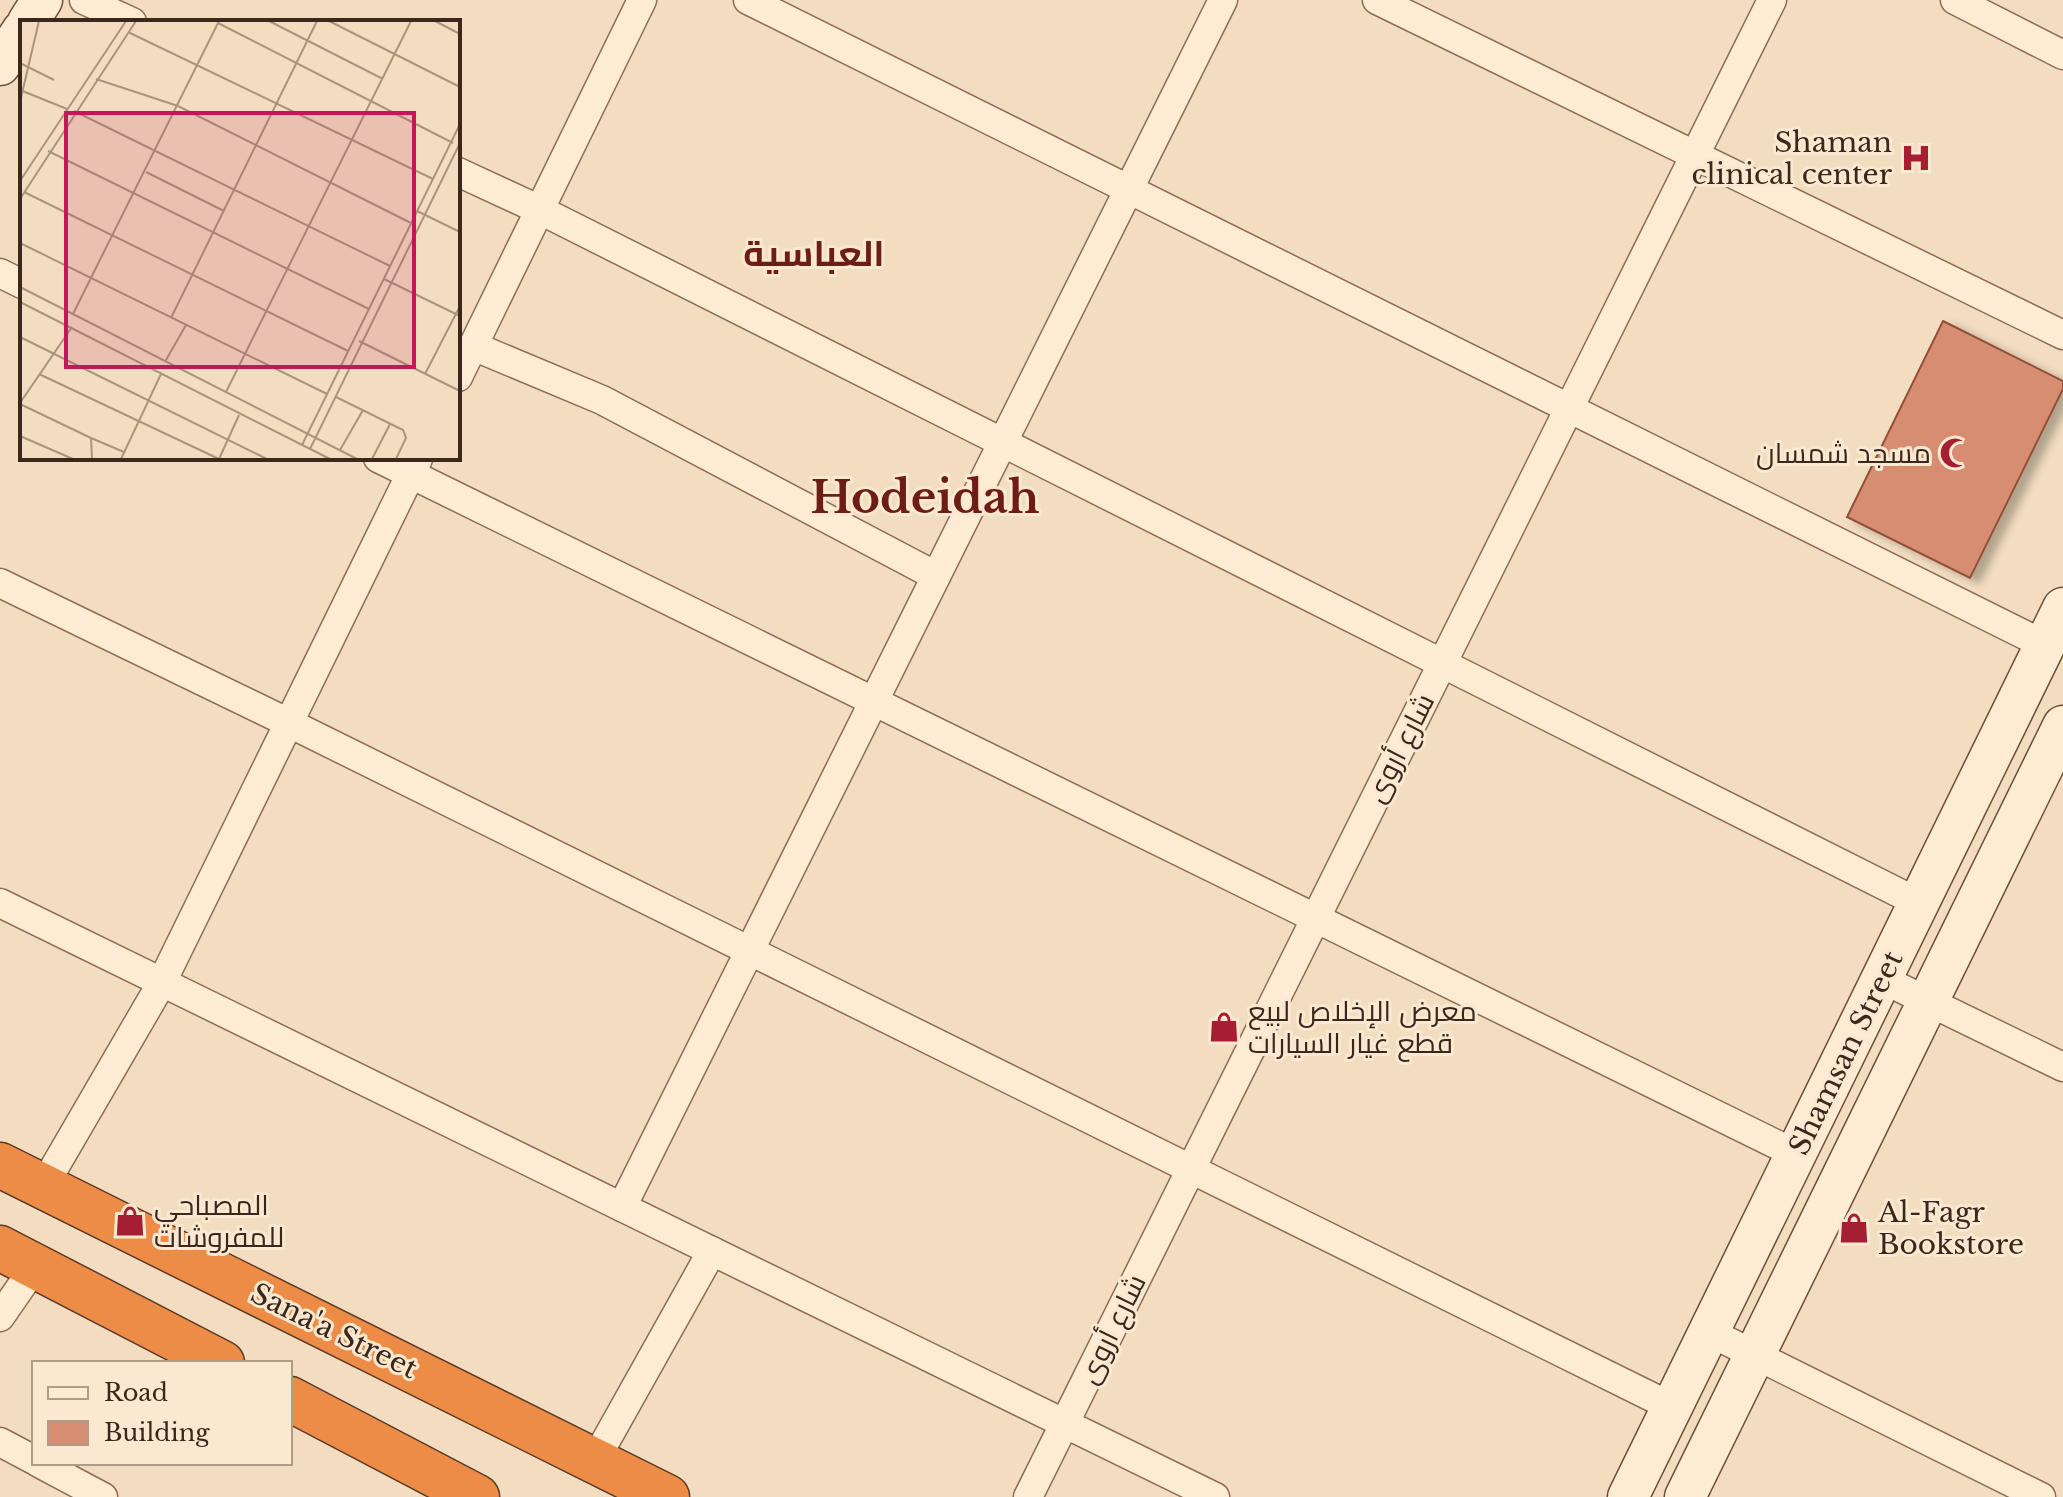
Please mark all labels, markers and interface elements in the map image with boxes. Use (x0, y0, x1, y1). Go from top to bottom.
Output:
inset map (20, 20, 460, 460)
place label: Shaman clinical center (1692, 125, 1893, 192)
hospital icon: Shaman clinical center (1899, 141, 1933, 175)
district label: العباسية (743, 231, 885, 276)
place label: مسجد شمسان (1756, 436, 1931, 471)
mosque icon: مسجد شمسان (1938, 436, 1972, 470)
district label: Hodeidah (811, 470, 1039, 525)
street label: شارع أروى (1358, 688, 1443, 809)
street label: Shamsan Street (1781, 945, 1911, 1161)
place label: معرض الإخلاص لبيع قطع غيار السيارات (1248, 994, 1477, 1062)
shop icon: معرض الإخلاص لبيع قطع غيار السيارات (1207, 1010, 1241, 1044)
place label: المصباحي للمفروشات (154, 1188, 284, 1255)
place label: Al-Fagr Bookstore (1877, 1195, 2024, 1262)
shop icon: المصباحي للمفروشات (113, 1204, 147, 1238)
shop icon: Al-Fagr Bookstore (1837, 1211, 1871, 1245)
street label: شارع أروى (1071, 1269, 1154, 1390)
street label: Sana'a Street (245, 1276, 423, 1387)
legend (32, 1361, 292, 1465)
text: Road (104, 1378, 168, 1407)
text: Building (104, 1418, 210, 1447)

